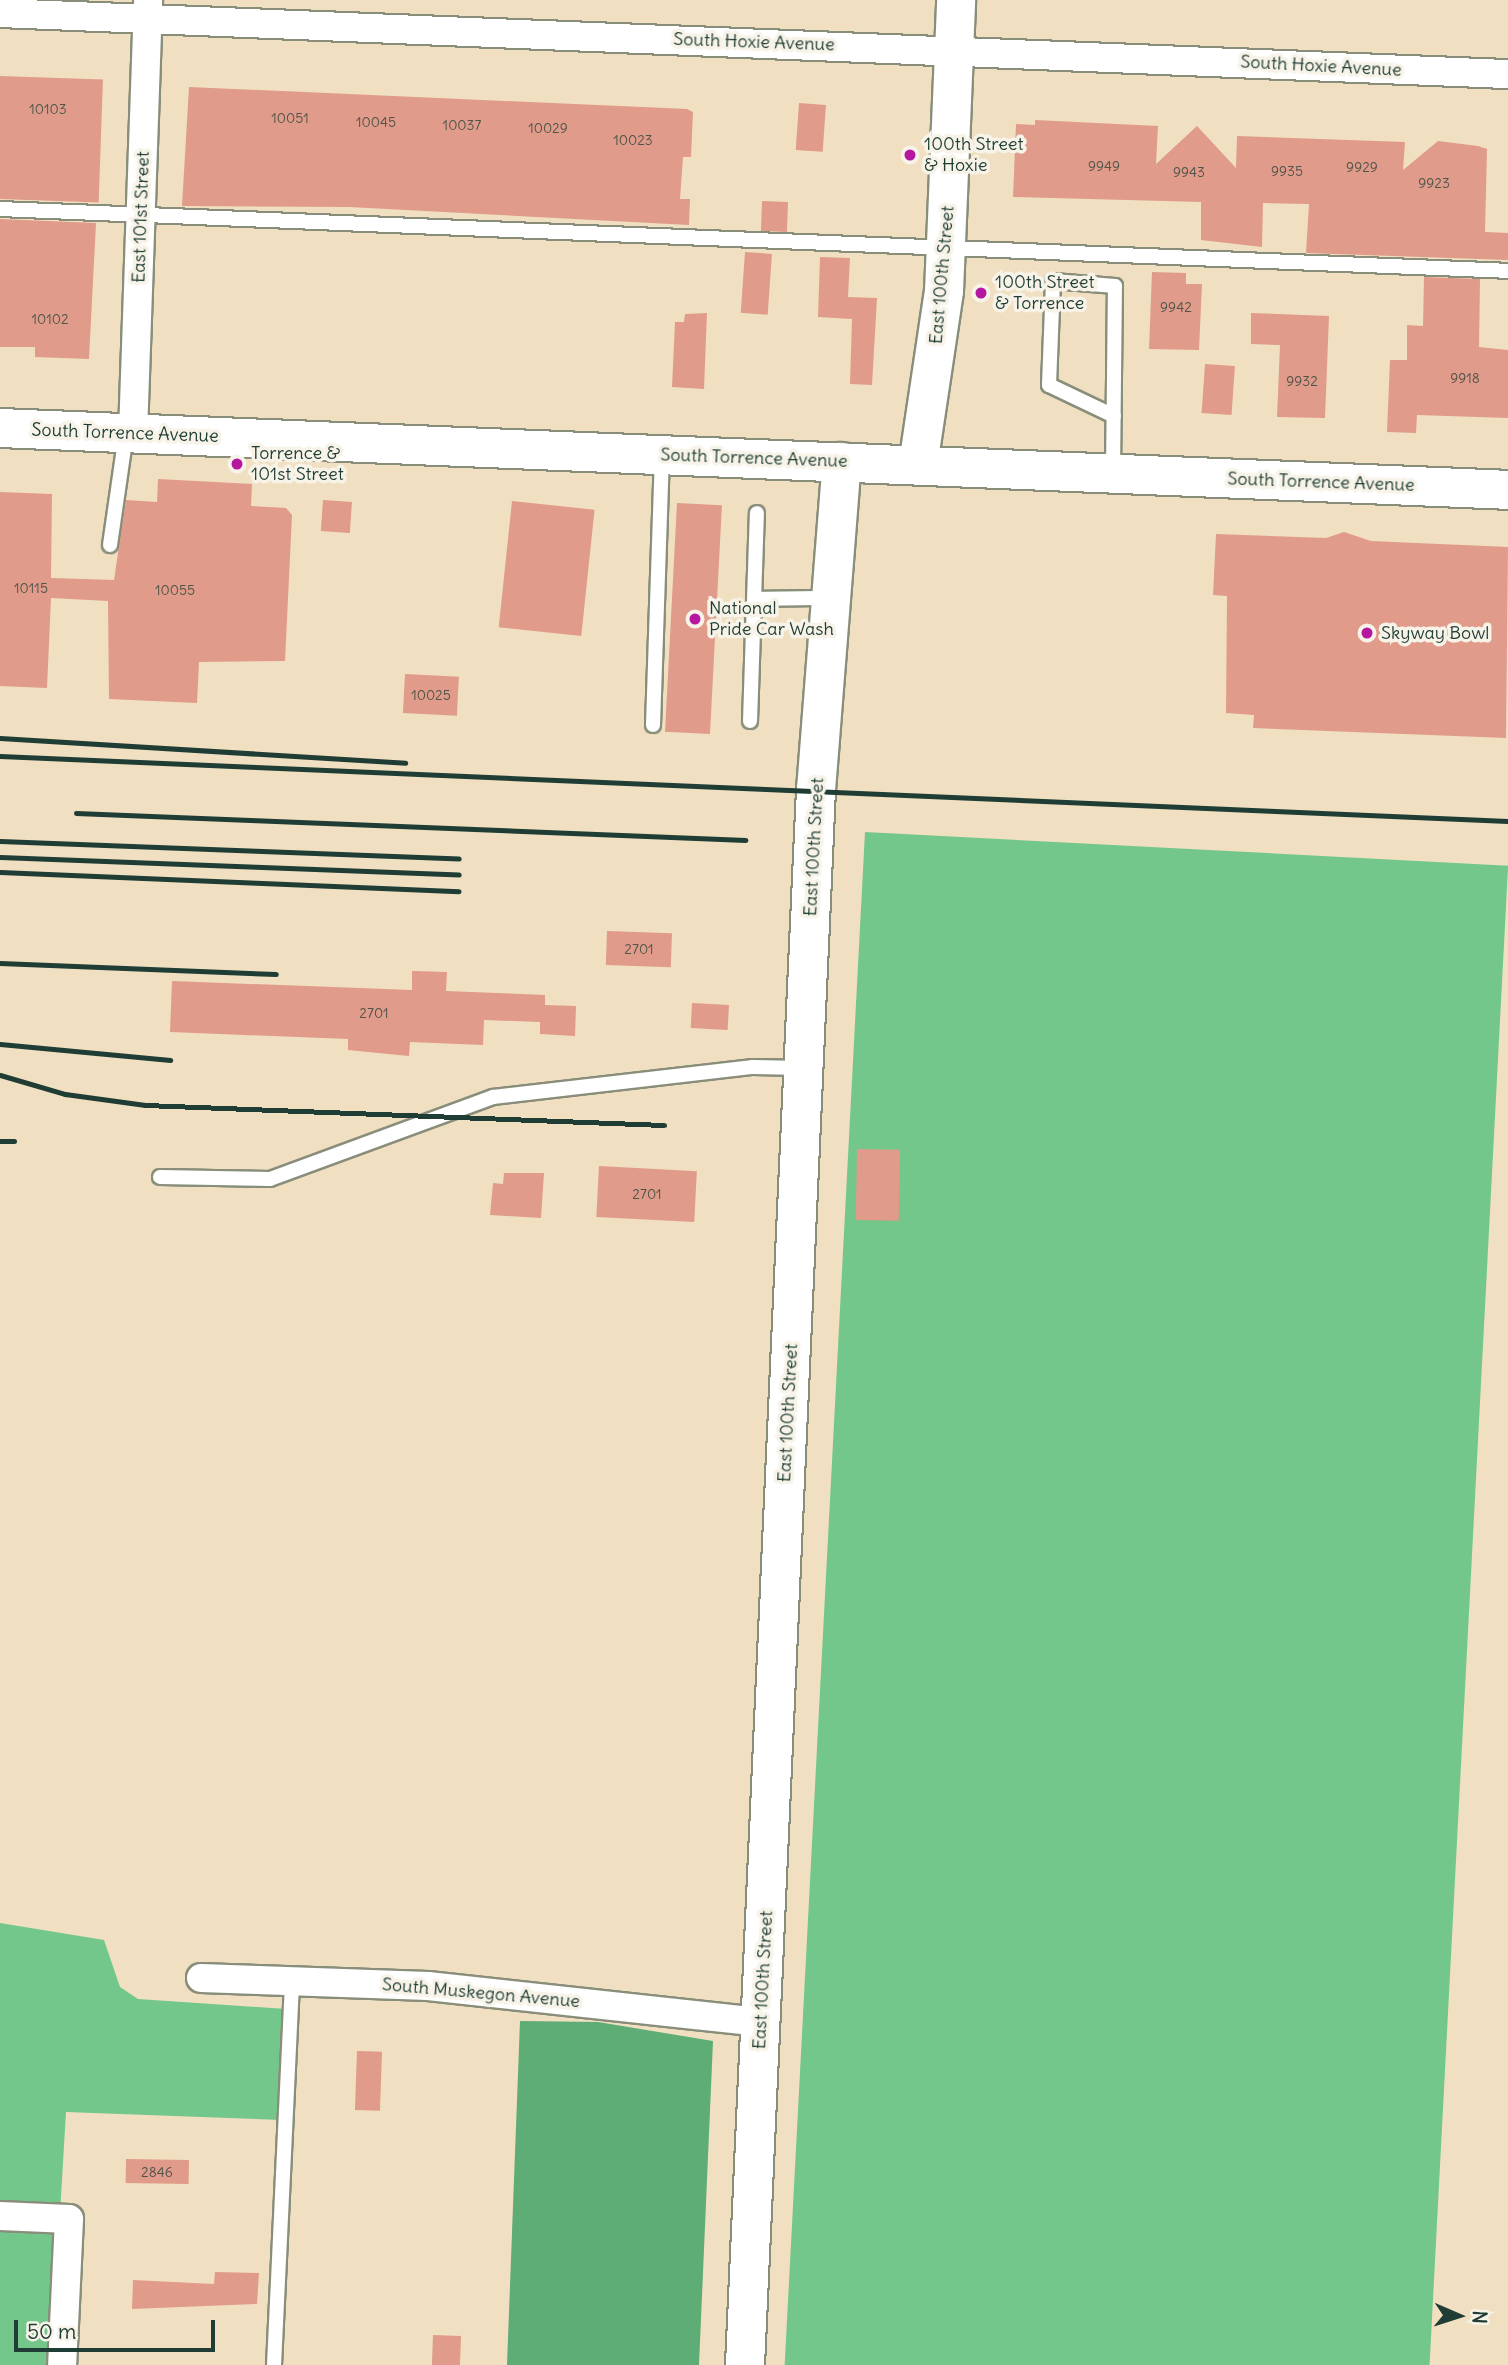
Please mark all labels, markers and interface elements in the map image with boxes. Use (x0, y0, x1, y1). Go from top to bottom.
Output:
street label: South Hoxie Avenue (673, 28, 835, 56)
street label: South Hoxie Avenue (1240, 51, 1402, 81)
house number: 10103 (29, 101, 67, 117)
house number: 10051 (271, 110, 309, 126)
house number: 10045 (356, 114, 396, 130)
house number: 10037 (443, 117, 481, 133)
house number: 10029 (528, 120, 568, 136)
house number: 10023 (613, 132, 653, 148)
place label: 100th Street & Hoxie (924, 134, 1024, 176)
marker: 100th Street & Hoxie (902, 147, 918, 163)
street label: East 101st Street (128, 151, 154, 283)
house number: 9949 (1088, 158, 1120, 174)
house number: 9929 (1346, 159, 1378, 175)
house number: 9935 (1271, 163, 1303, 179)
house number: 9943 (1173, 164, 1205, 180)
house number: 9923 (1418, 175, 1450, 191)
street label: East 100th Street (925, 205, 959, 345)
place label: 100th Street & Torrence (995, 272, 1095, 314)
marker: 100th Street & Torrence (973, 285, 989, 301)
house number: 9942 (1160, 299, 1192, 315)
house number: 10102 (31, 311, 69, 327)
house number: 9918 (1450, 370, 1480, 386)
house number: 9932 (1286, 373, 1318, 389)
street label: South Torrence Avenue (31, 419, 219, 447)
place label: Torrence & 101st Street (251, 443, 344, 486)
street label: South Torrence Avenue (660, 444, 848, 472)
marker: Torrence & 101st Street (229, 456, 245, 472)
street label: South Torrence Avenue (1227, 468, 1415, 496)
house number: 10115 (14, 580, 48, 596)
house number: 10055 (155, 582, 195, 598)
place label: National Pride Car Wash (709, 598, 834, 640)
marker: National Pride Car Wash (687, 611, 703, 627)
place label: Skyway Bowl (1381, 622, 1489, 644)
marker: Skyway Bowl (1359, 625, 1375, 641)
house number: 10025 (411, 687, 451, 703)
street label: East 100th Street (800, 777, 828, 917)
house number: 2701 (624, 941, 654, 957)
house number: 2701 (359, 1005, 389, 1021)
house number: 2701 (632, 1186, 662, 1202)
street label: East 100th Street (774, 1343, 802, 1483)
street label: East 100th Street (749, 1910, 777, 2050)
street label: South Muskegon Avenue (381, 1974, 581, 2012)
house number: 2846 (141, 2164, 173, 2180)
north arrow (1424, 2281, 1494, 2351)
scale bar (18, 2306, 219, 2350)
text: N (1468, 2310, 1492, 2324)
text: 50 m (27, 2318, 76, 2345)

